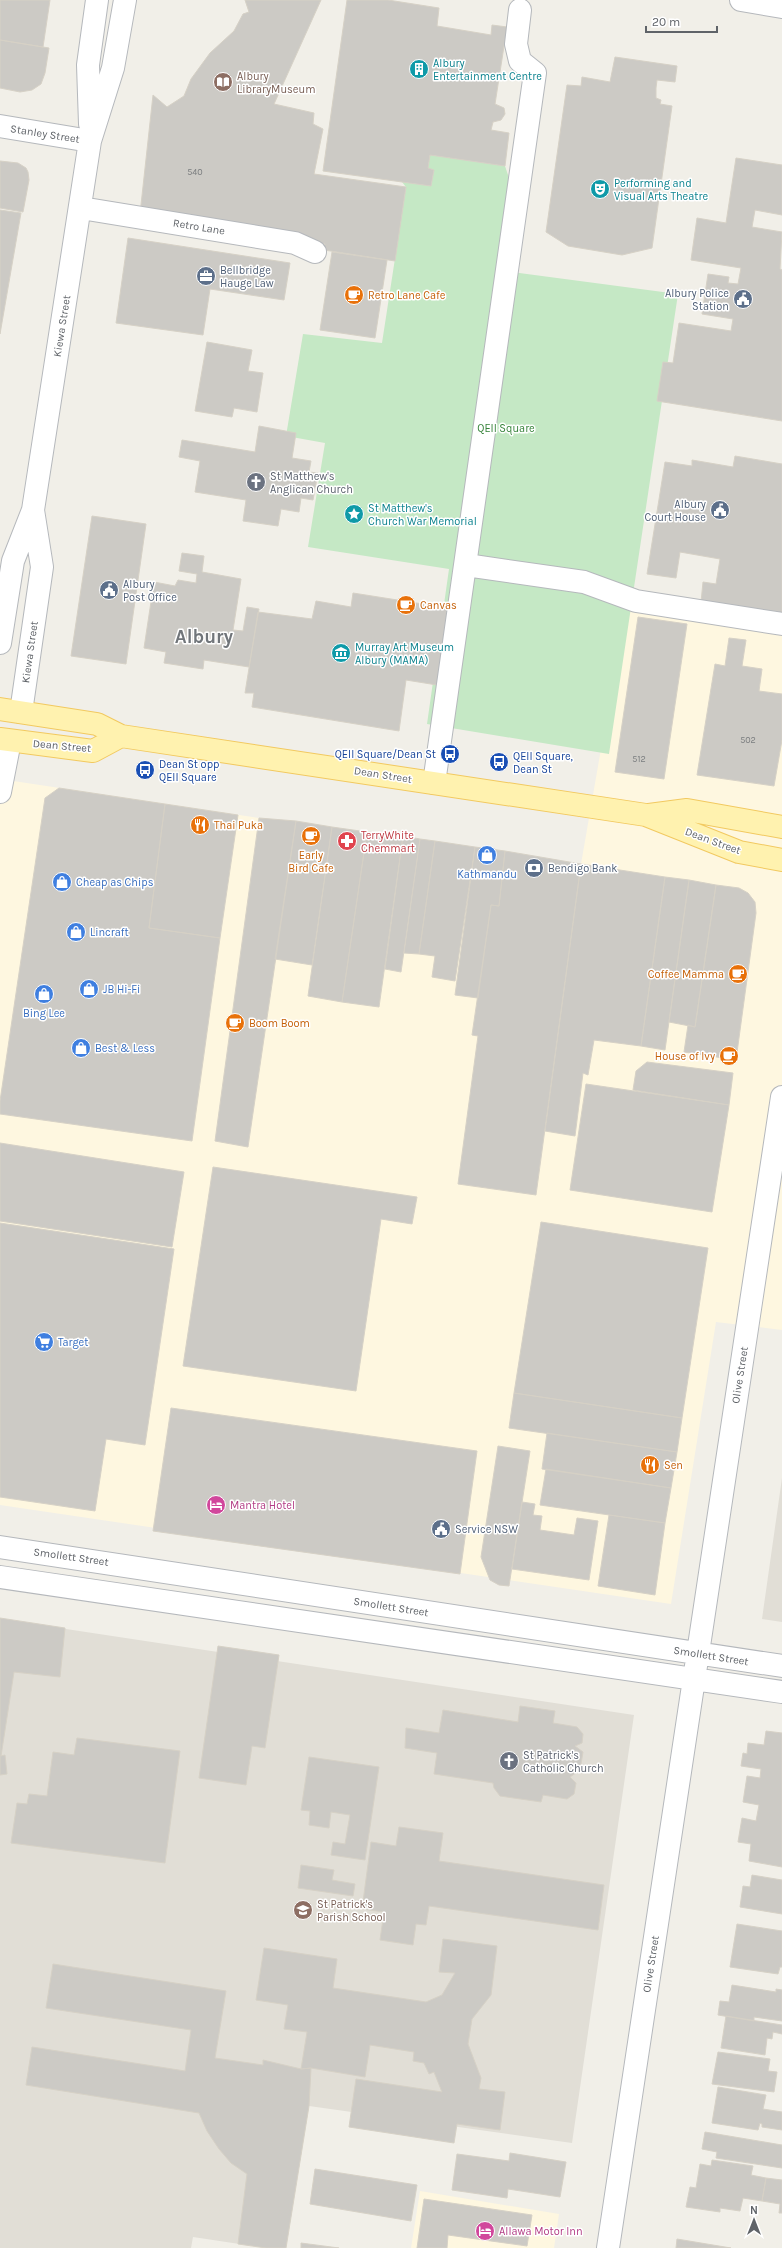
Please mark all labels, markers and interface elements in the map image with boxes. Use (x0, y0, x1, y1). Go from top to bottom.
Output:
scale bar (646, 8, 717, 34)
text: 20 m (652, 15, 680, 29)
place label: Albury Entertainment Centre (433, 57, 542, 83)
building icon: Albury Entertainment Centre (408, 58, 430, 80)
place label: Albury LibraryMuseum (237, 70, 315, 96)
library icon: Albury LibraryMuseum (212, 71, 234, 93)
street label: Stanley Street (9, 122, 81, 146)
house number: 540 (187, 167, 203, 177)
place label: Performing and Visual Arts Theatre (614, 177, 708, 203)
theatre icon: Performing and Visual Arts Theatre (589, 178, 611, 200)
street label: Retro Lane (172, 216, 226, 238)
place label: Bellbridge Hauge Law (220, 264, 274, 290)
office icon: Bellbridge Hauge Law (195, 265, 217, 287)
cafe icon: Retro Lane Cafe (343, 284, 365, 306)
place label: Albury Police Station (665, 287, 729, 313)
public building icon: Albury Police Station (732, 288, 754, 310)
place label: Retro Lane Cafe (368, 289, 446, 302)
street label: Kiewa Street (51, 294, 73, 358)
park label: QEII Square (477, 422, 535, 435)
place label: St Matthew's Anglican Church (270, 470, 353, 496)
church icon: St Matthew's Anglican Church (245, 471, 267, 493)
place label: Albury Court House (644, 498, 706, 524)
public building icon: Albury Court House (709, 499, 731, 521)
place label: St Matthew's Church War Memorial (368, 502, 477, 528)
place icon: St Matthew's Church War Memorial (343, 503, 365, 525)
place label: Albury Post Office (123, 578, 177, 604)
public building icon: Albury Post Office (98, 579, 120, 601)
cafe icon: Canvas (395, 594, 417, 616)
place label: Canvas (420, 599, 457, 612)
street label: Kiewa Street (19, 620, 41, 684)
district label: Albury (175, 626, 234, 648)
place label: Murray Art Museum Albury (MAMA) (355, 641, 454, 667)
museum icon: Murray Art Museum Albury (MAMA) (330, 642, 352, 664)
house number: 502 (740, 735, 756, 745)
street label: Dean Street (32, 737, 92, 755)
bus stop icon: QEII Square/Dean St (439, 743, 461, 765)
place label: QEII Square/Dean St (335, 748, 436, 761)
place label: QEII Square, Dean St (513, 750, 573, 776)
bus stop icon: QEII Square, Dean St (488, 751, 510, 773)
house number: 512 (632, 754, 646, 764)
place label: Dean St opp QEII Square (159, 758, 219, 784)
bus stop icon: Dean St opp QEII Square (134, 759, 156, 781)
street label: Dean Street (353, 764, 413, 786)
restaurant icon: Thai Puka (189, 814, 211, 836)
place label: Thai Puka (214, 819, 263, 832)
cafe icon: Early Bird Cafe (300, 825, 322, 847)
street label: Dean Street (683, 825, 743, 857)
place label: TerryWhite Chemmart (361, 829, 415, 855)
pharmacy icon: TerryWhite Chemmart (336, 830, 358, 852)
shop icon: Kathmandu (476, 844, 498, 866)
place label: Early Bird Cafe (288, 849, 334, 875)
bank icon: Bendigo Bank (523, 857, 545, 879)
place label: Bendigo Bank (548, 862, 617, 875)
place label: Kathmandu (457, 868, 517, 881)
shop icon: Cheap as Chips (51, 871, 73, 893)
place label: Cheap as Chips (76, 876, 154, 889)
shop icon: Lincraft (65, 921, 87, 943)
place label: Lincraft (90, 926, 129, 939)
cafe icon: Coffee Mamma (727, 963, 749, 985)
place label: Coffee Mamma (648, 968, 724, 981)
shop icon: JB Hi-Fi (78, 978, 100, 1000)
shop icon: Bing Lee (33, 983, 55, 1005)
place label: JB Hi-Fi (103, 983, 140, 996)
place label: Bing Lee (23, 1007, 65, 1020)
cafe icon: Boom Boom (224, 1012, 246, 1034)
place label: Boom Boom (249, 1017, 310, 1030)
shop icon: Best & Less (70, 1037, 92, 1059)
place label: Best & Less (95, 1042, 155, 1055)
cafe icon: House of Ivy (718, 1045, 740, 1067)
place label: House of Ivy (655, 1050, 715, 1063)
supermarket icon: Target (33, 1331, 55, 1353)
place label: Target (58, 1336, 88, 1349)
street label: Olive Street (729, 1346, 751, 1404)
restaurant icon: Sen (639, 1454, 661, 1476)
place label: Sen (664, 1459, 683, 1472)
hotel icon: Mantra Hotel (205, 1494, 227, 1516)
place label: Mantra Hotel (230, 1499, 295, 1512)
public building icon: Service NSW (430, 1518, 452, 1540)
place label: Service NSW (455, 1523, 518, 1536)
street label: Smollett Street (33, 1545, 109, 1569)
street label: Smollett Street (353, 1595, 429, 1619)
street label: Smollett Street (673, 1644, 749, 1668)
place label: St Patrick's Catholic Church (523, 1749, 604, 1775)
church icon: St Patrick's Catholic Church (498, 1750, 520, 1772)
place label: St Patrick's Parish School (317, 1898, 386, 1924)
school or university icon: St Patrick's Parish School (292, 1899, 314, 1921)
street label: Olive Street (640, 1935, 662, 1993)
north arrow (734, 2200, 774, 2240)
text: N (750, 2204, 758, 2217)
hotel icon: Allawa Motor Inn (474, 2220, 496, 2242)
place label: Allawa Motor Inn (499, 2225, 583, 2238)

